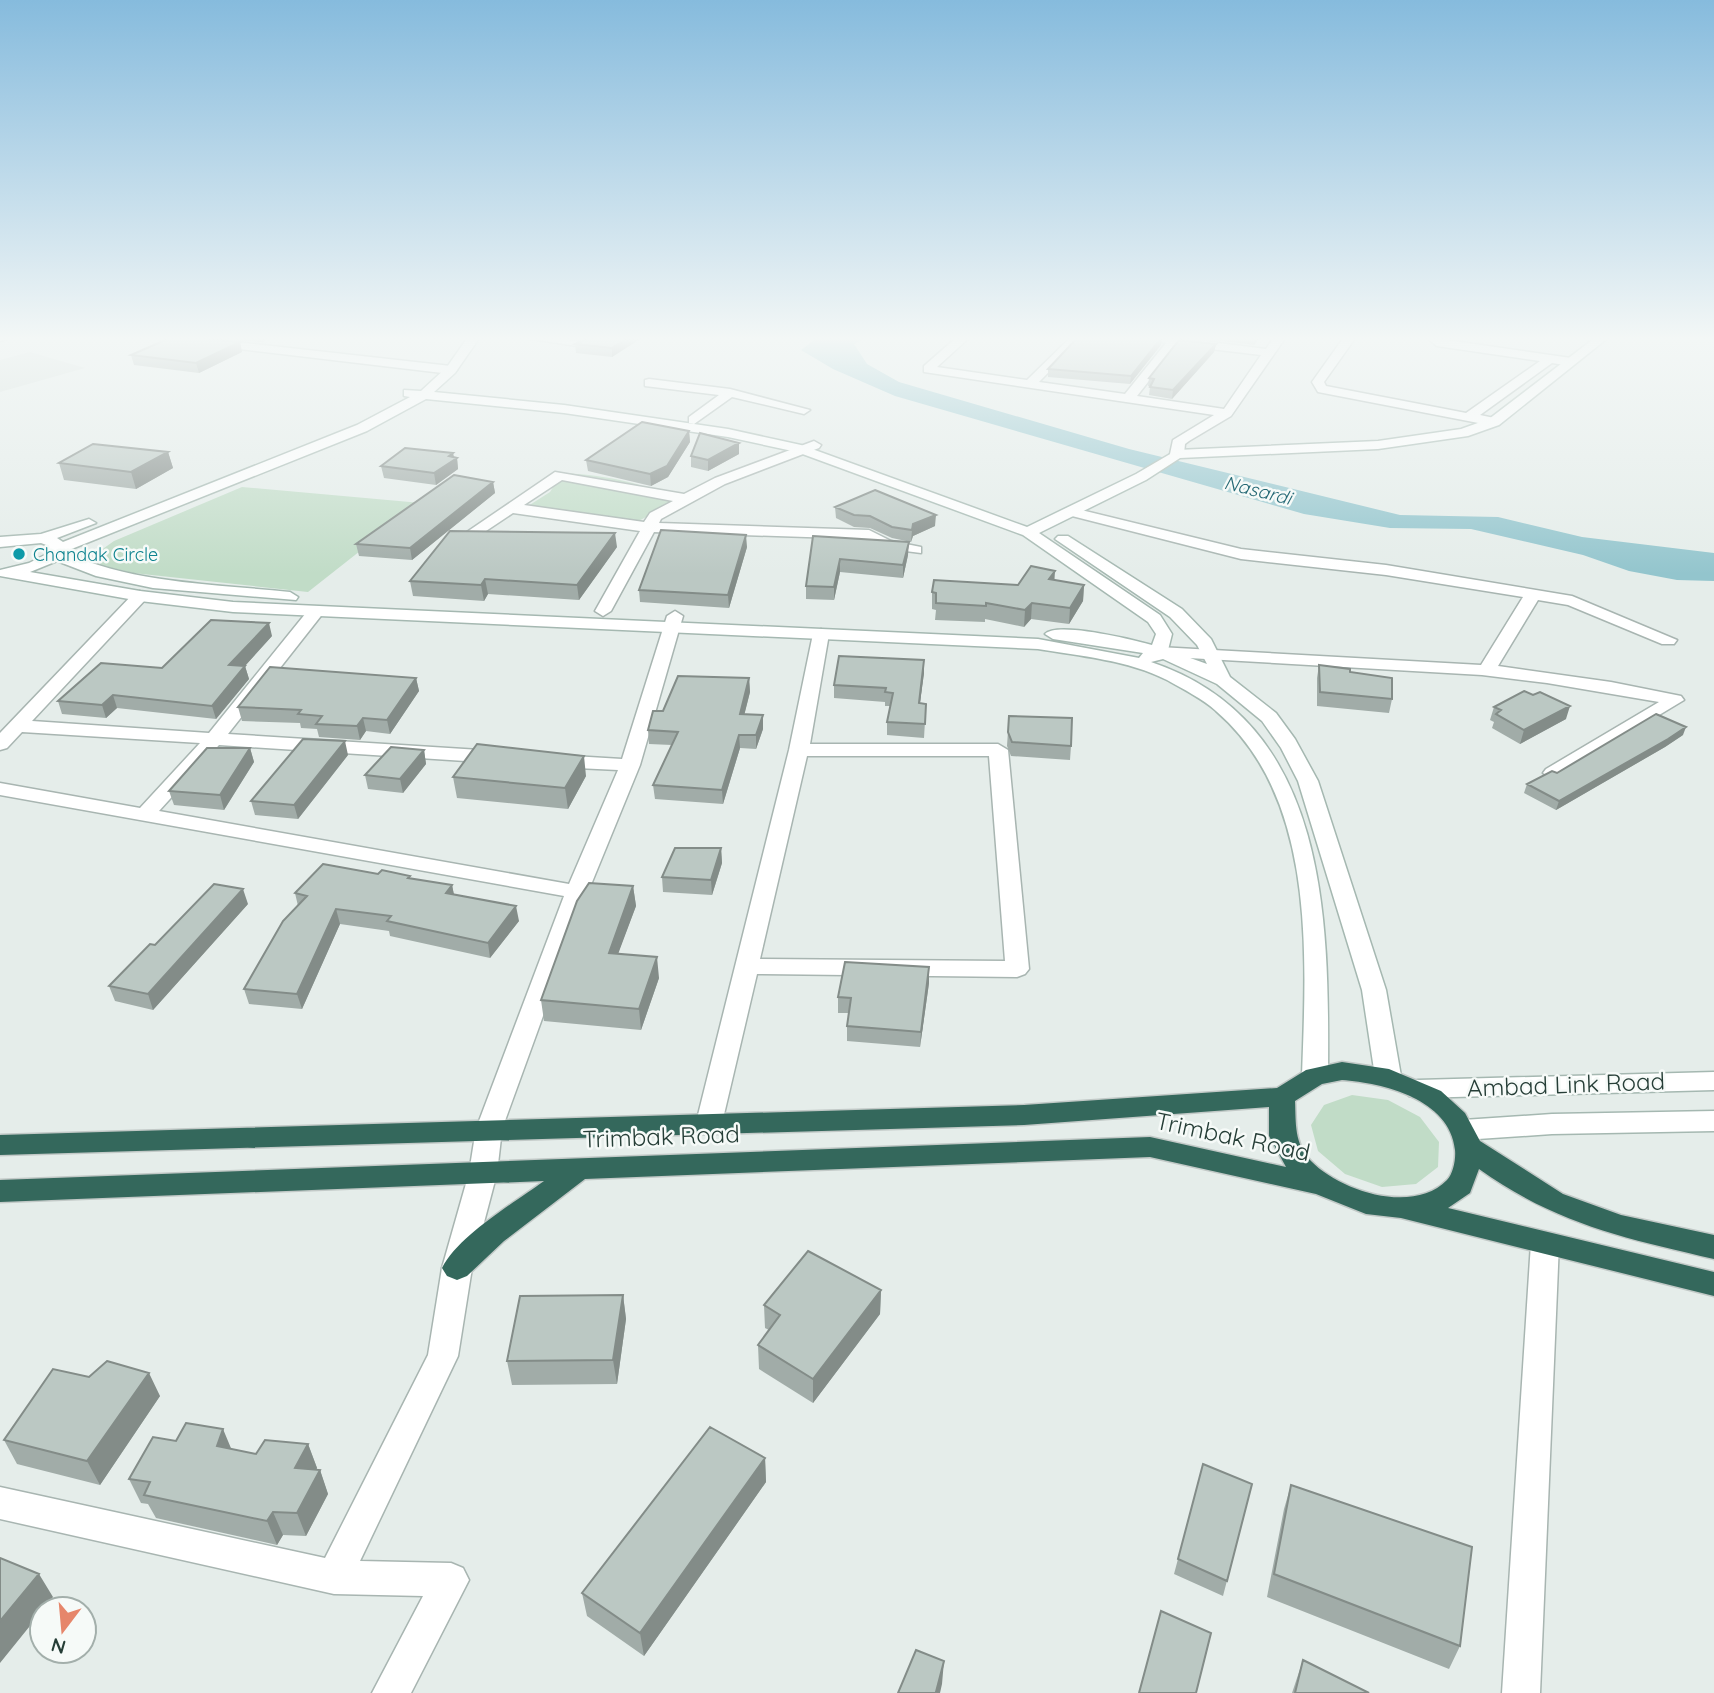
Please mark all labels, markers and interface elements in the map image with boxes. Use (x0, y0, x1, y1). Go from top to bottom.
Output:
water label: Nasardi (1222, 470, 1296, 510)
place label: Chandak Circle (33, 543, 158, 566)
marker: Chandak Circle (11, 546, 27, 562)
street label: Ambad Link Road (1466, 1066, 1666, 1102)
street label: Trimbak Road (1153, 1105, 1313, 1167)
street label: Trimbak Road (582, 1118, 740, 1154)
north arrow (28, 1595, 98, 1665)
text: N (48, 1633, 68, 1660)

